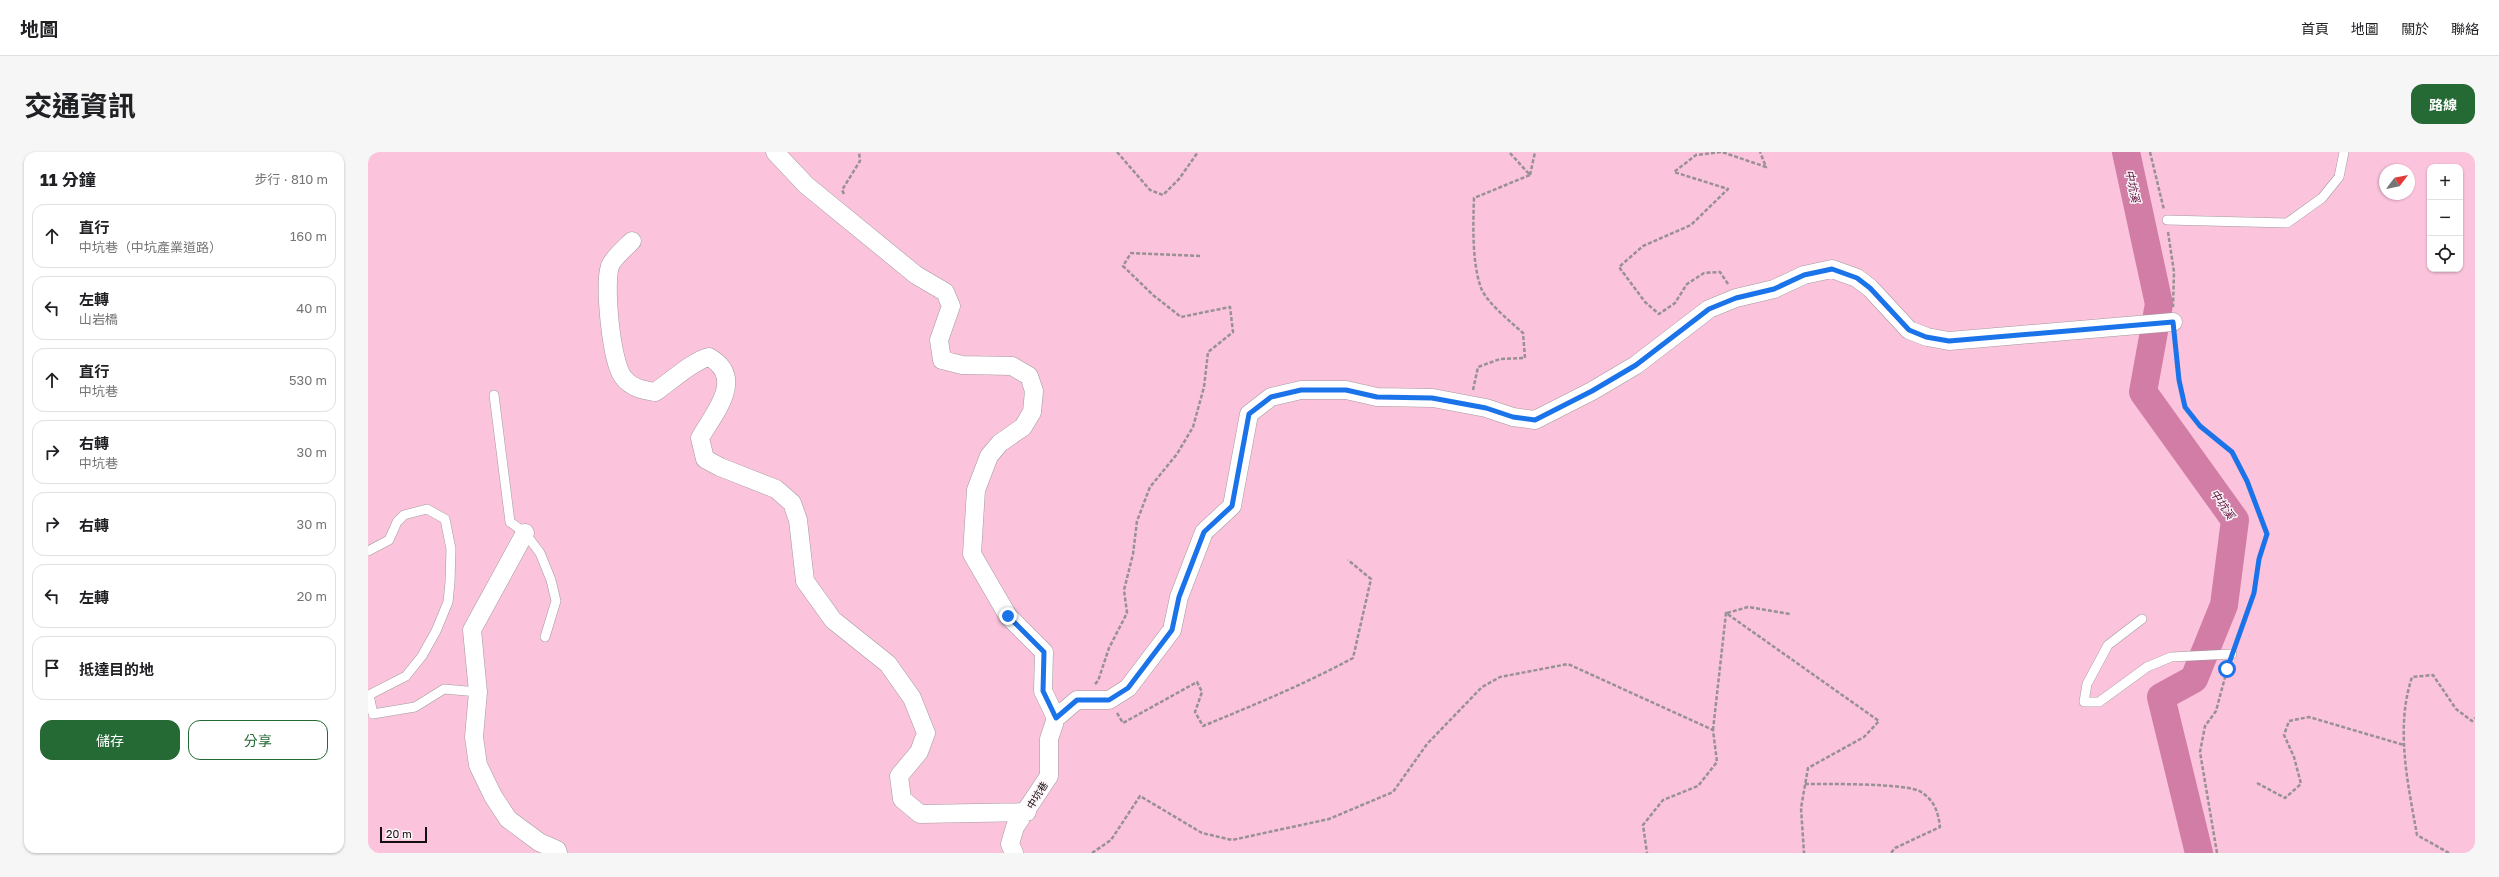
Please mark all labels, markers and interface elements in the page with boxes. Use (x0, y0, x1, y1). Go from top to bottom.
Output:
text: 地圖 (20, 17, 58, 40)
text: 首頁 (2301, 20, 2329, 37)
text: 地圖 (2351, 20, 2379, 37)
text: 關於 (2401, 20, 2429, 37)
text: 聯絡 (2451, 20, 2479, 37)
button: 路線 (2411, 84, 2475, 124)
text: 交通資訊 (24, 89, 136, 122)
north arrow (2379, 164, 2415, 200)
map controls (2427, 164, 2463, 272)
button: + (2427, 164, 2463, 200)
text: 11 分鐘 (40, 169, 96, 190)
water label: 中坑溪 (2123, 169, 2143, 205)
text: 步行 · 810 m (255, 171, 328, 187)
button: − (2427, 200, 2463, 236)
text: 直行 (79, 218, 109, 236)
icon: ahead (41, 225, 63, 247)
text: 160 m (290, 228, 327, 244)
button: locate (2427, 236, 2463, 272)
text: 中坑巷（中坑產業道路） (79, 239, 222, 255)
text: 左轉 (79, 290, 109, 308)
icon: left (41, 297, 63, 319)
text: 40 m (296, 300, 327, 316)
text: 山岩橋 (79, 311, 118, 327)
text: 直行 (79, 362, 109, 380)
icon: ahead (41, 369, 63, 391)
text: 530 m (289, 372, 327, 388)
text: 中坑巷 (79, 383, 118, 399)
text: 右轉 (79, 434, 109, 452)
icon: right (41, 441, 63, 463)
text: 30 m (297, 444, 327, 460)
text: 中坑巷 (79, 455, 118, 471)
water label: 中坑溪 (2208, 487, 2239, 523)
icon: right (41, 513, 63, 535)
text: 右轉 (79, 516, 109, 534)
text: 30 m (297, 516, 327, 532)
icon: left (41, 585, 63, 607)
text: 左轉 (79, 588, 109, 606)
text: 20 m (297, 588, 327, 604)
route end (999, 607, 1017, 625)
icon: arrive (41, 657, 63, 679)
text: 抵達目的地 (79, 660, 154, 678)
route start (2218, 660, 2236, 678)
button: 儲存 (40, 720, 180, 760)
button: 分享 (188, 720, 328, 760)
street label: 中坑巷 (1024, 779, 1050, 811)
scale bar (380, 825, 427, 844)
text: 20 m (386, 827, 412, 840)

